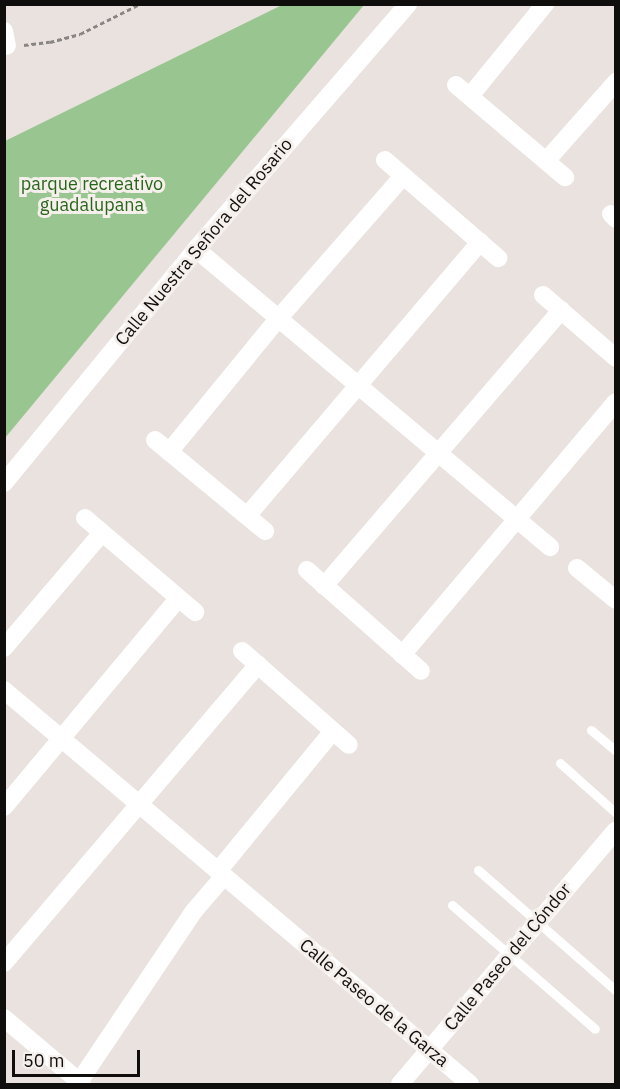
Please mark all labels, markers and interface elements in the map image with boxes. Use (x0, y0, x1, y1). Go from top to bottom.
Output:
street label: Calle Nuestra Señora del Rosario (111, 134, 297, 350)
park label: parque recreativo guadalupana (21, 174, 163, 216)
street label: Calle Paseo del Cóndor (440, 879, 576, 1035)
street label: Calle Paseo de la Garza (295, 934, 453, 1072)
scale bar (15, 1038, 142, 1076)
text: 50 m (23, 1049, 65, 1072)

